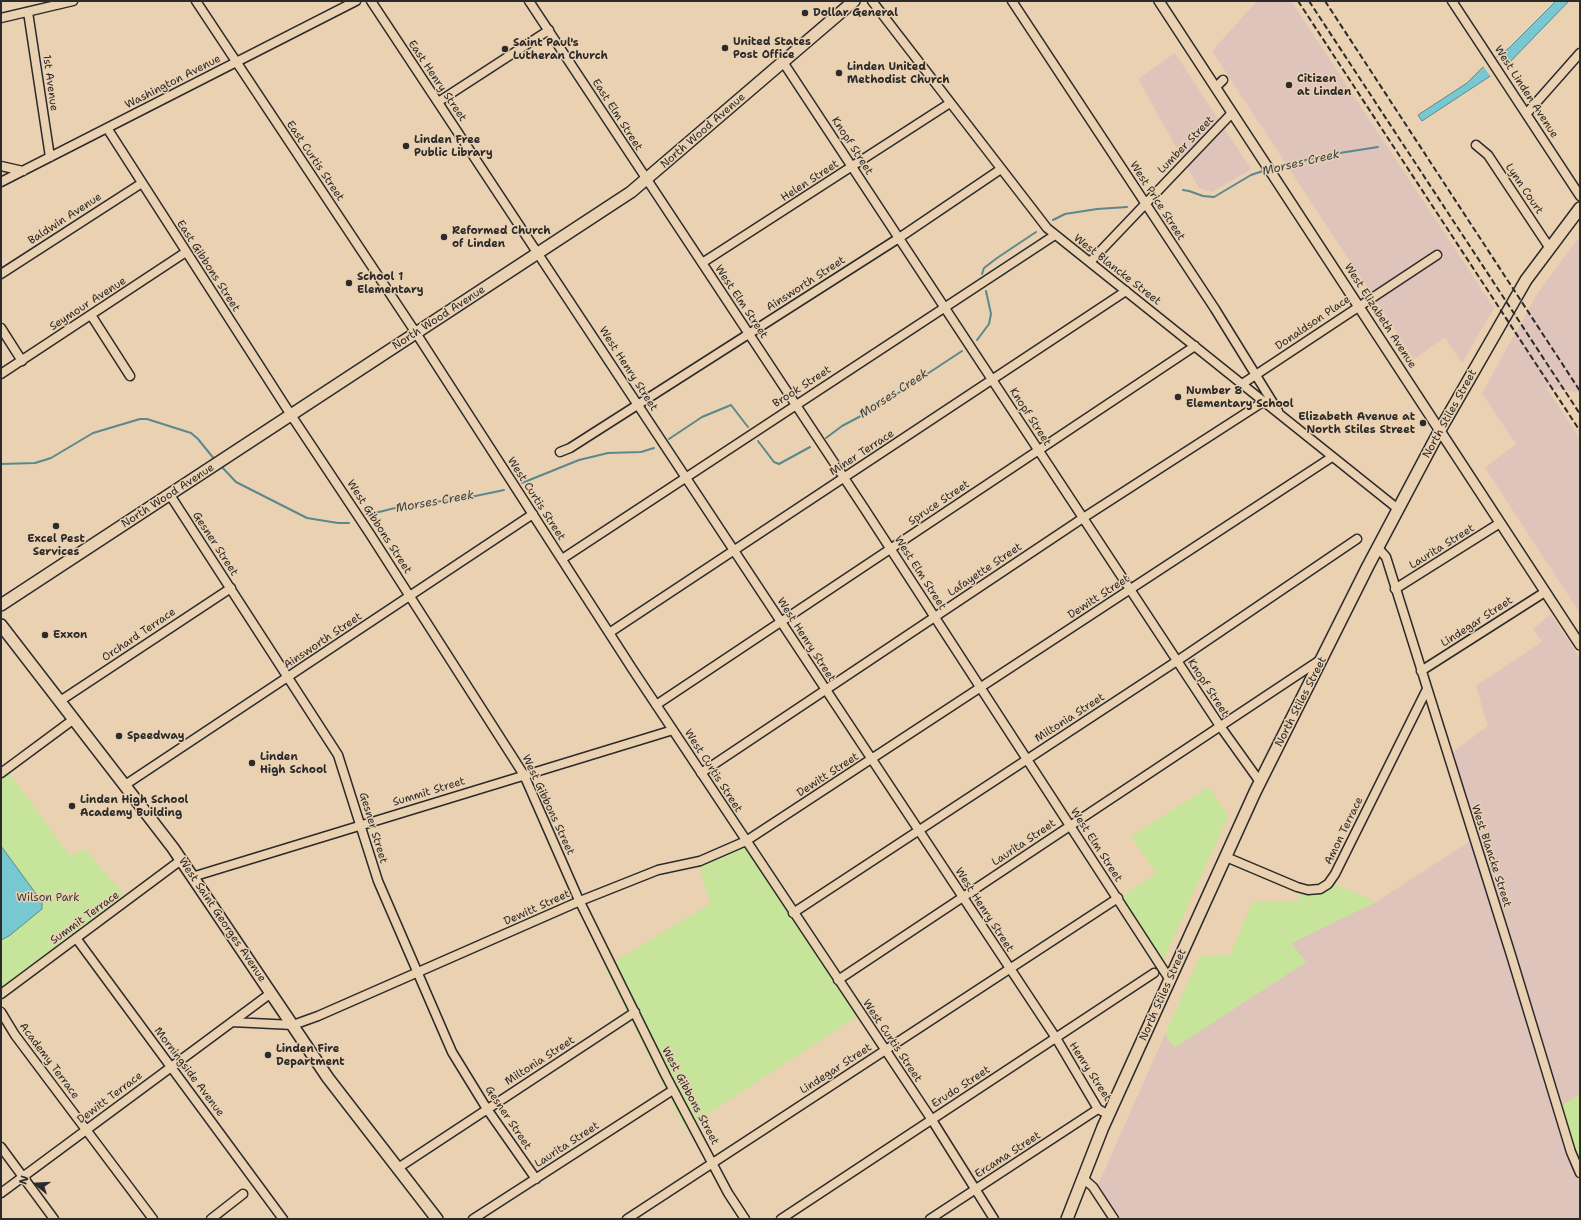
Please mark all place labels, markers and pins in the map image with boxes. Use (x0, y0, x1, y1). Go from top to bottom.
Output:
place label: Dollar General (813, 6, 898, 20)
marker: Dollar General (800, 8, 810, 18)
place label: United States Post Office (733, 35, 811, 61)
place label: Saint Paul's Lutheran Church (513, 36, 608, 62)
marker: United States Post Office (720, 43, 730, 53)
marker: Saint Paul's Lutheran Church (500, 44, 510, 54)
place label: Linden United Methodist Church (847, 60, 950, 86)
marker: Linden United Methodist Church (834, 68, 844, 78)
place label: Citizen at Linden (1297, 72, 1351, 98)
marker: Citizen at Linden (1284, 80, 1294, 90)
place label: Linden Free Public Library (414, 133, 493, 159)
marker: Linden Free Public Library (401, 141, 411, 151)
place label: Reformed Church of Linden (452, 224, 551, 250)
marker: Reformed Church of Linden (439, 232, 449, 242)
place label: School 1 Elementary (357, 270, 423, 296)
marker: School 1 Elementary (344, 278, 354, 288)
place label: Number 8 Elementary School (1186, 384, 1294, 410)
marker: Number 8 Elementary School (1173, 392, 1183, 402)
place label: Elizabeth Avenue at North Stiles Street (1298, 410, 1415, 436)
marker: Elizabeth Avenue at North Stiles Street (1418, 418, 1428, 428)
marker: Excel Pest Services (51, 521, 61, 531)
place label: Excel Pest Services (27, 532, 85, 558)
place label: Exxon (53, 628, 87, 642)
marker: Exxon (40, 630, 50, 640)
place label: Speedway (127, 729, 184, 743)
marker: Speedway (114, 731, 124, 741)
place label: Linden High School (260, 750, 327, 776)
marker: Linden High School (247, 758, 257, 768)
place label: Linden High School Academy Building (80, 793, 188, 819)
marker: Linden High School Academy Building (67, 801, 77, 811)
place label: Linden Fire Department (276, 1042, 345, 1068)
marker: Linden Fire Department (263, 1050, 273, 1060)

